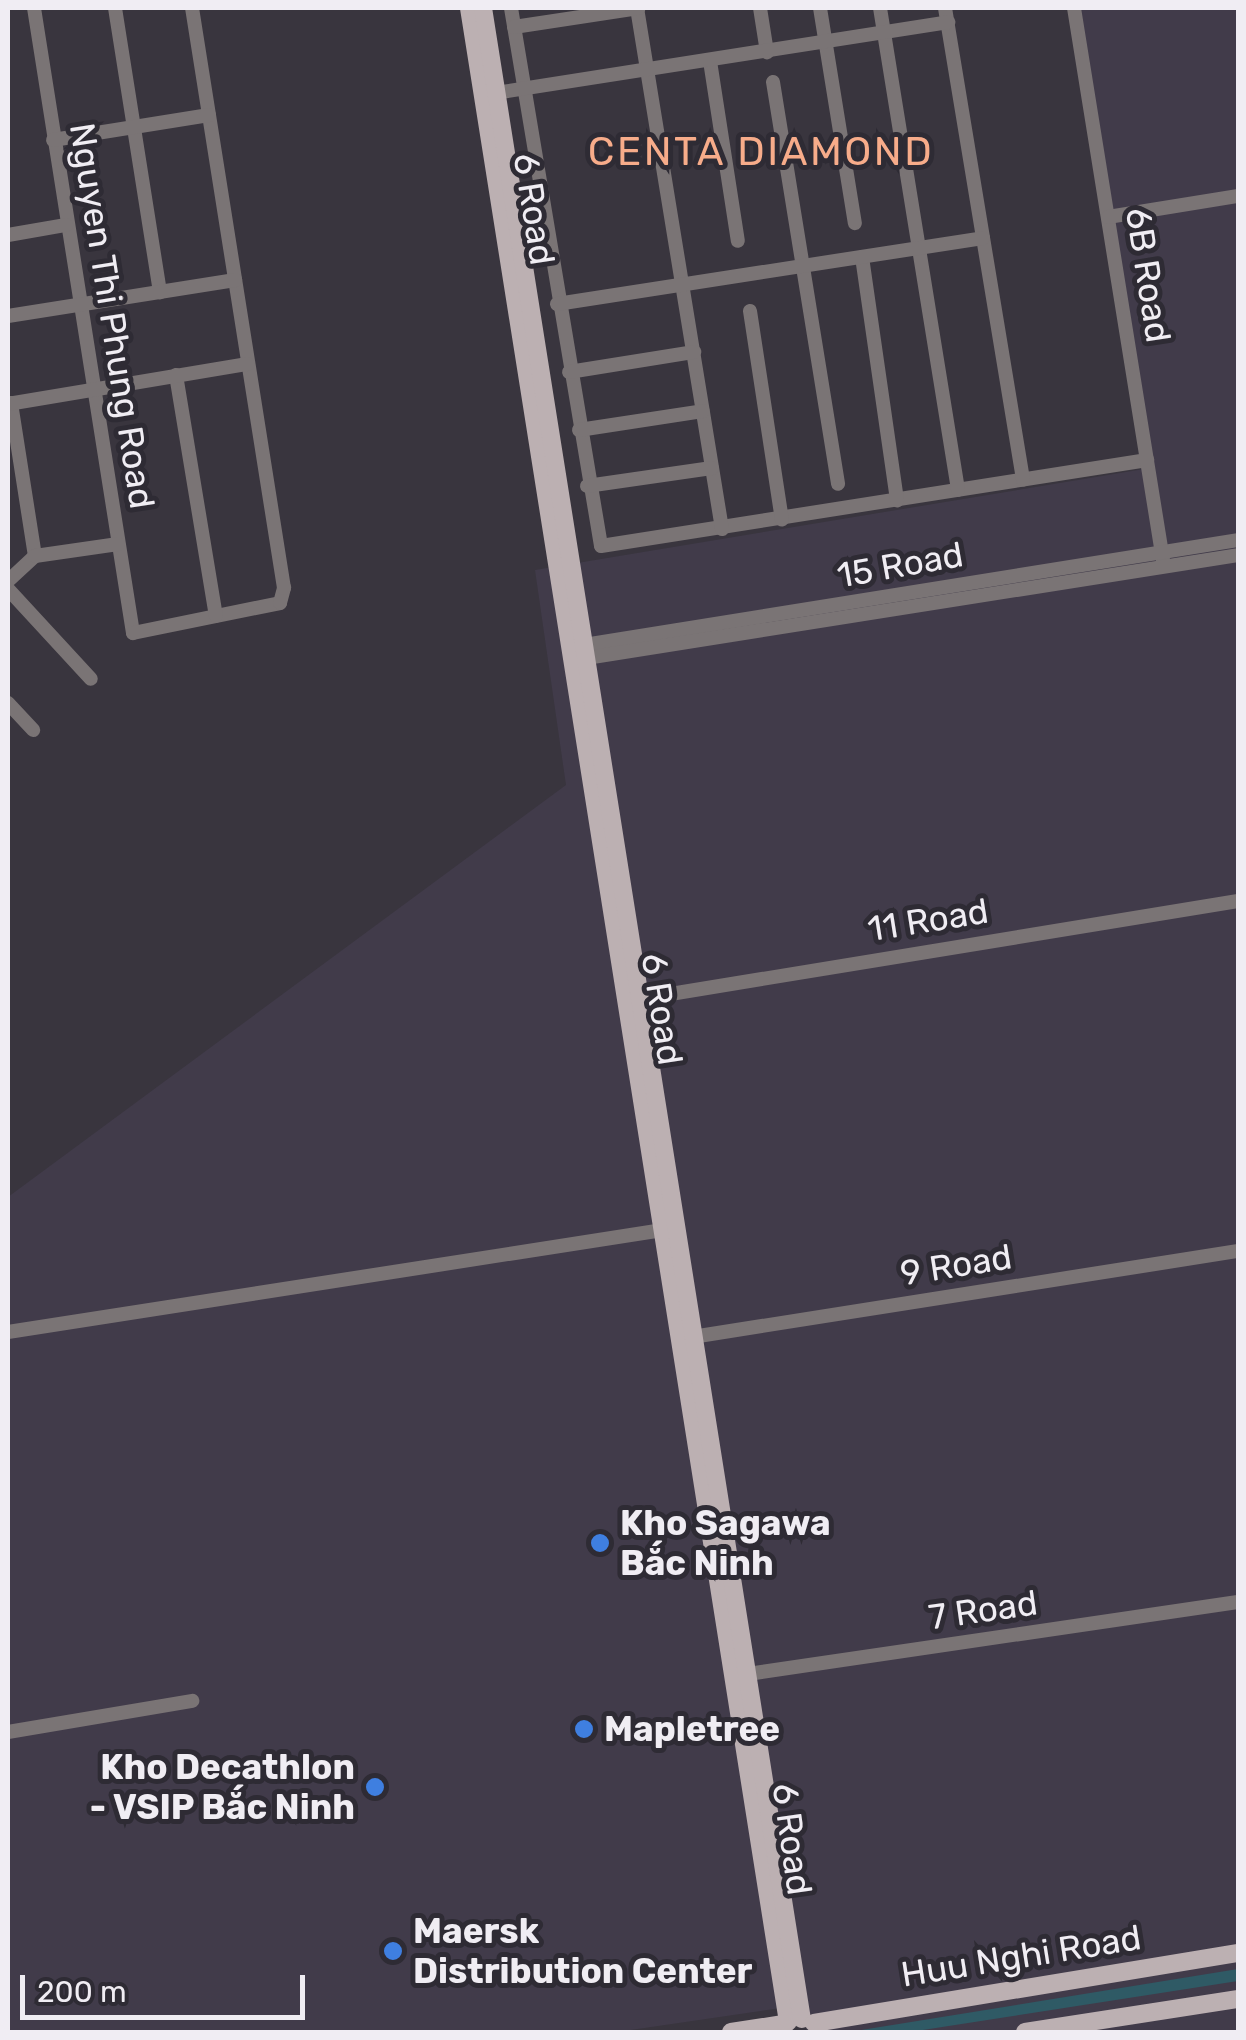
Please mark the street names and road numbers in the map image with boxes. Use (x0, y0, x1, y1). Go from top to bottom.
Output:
street label: Nguyen Thi Phung Road (61, 120, 163, 512)
street label: 6 Road (504, 150, 564, 268)
street label: 6B Road (1117, 205, 1179, 345)
street label: 15 Road (834, 533, 966, 597)
street label: 11 Road (865, 890, 991, 950)
street label: 6 Road (632, 950, 692, 1068)
street label: 9 Road (897, 1235, 1015, 1295)
street label: 7 Road (926, 1582, 1040, 1638)
street label: 6 Road (763, 1780, 821, 1898)
street label: Huu Nghi Road (898, 1916, 1144, 1996)

